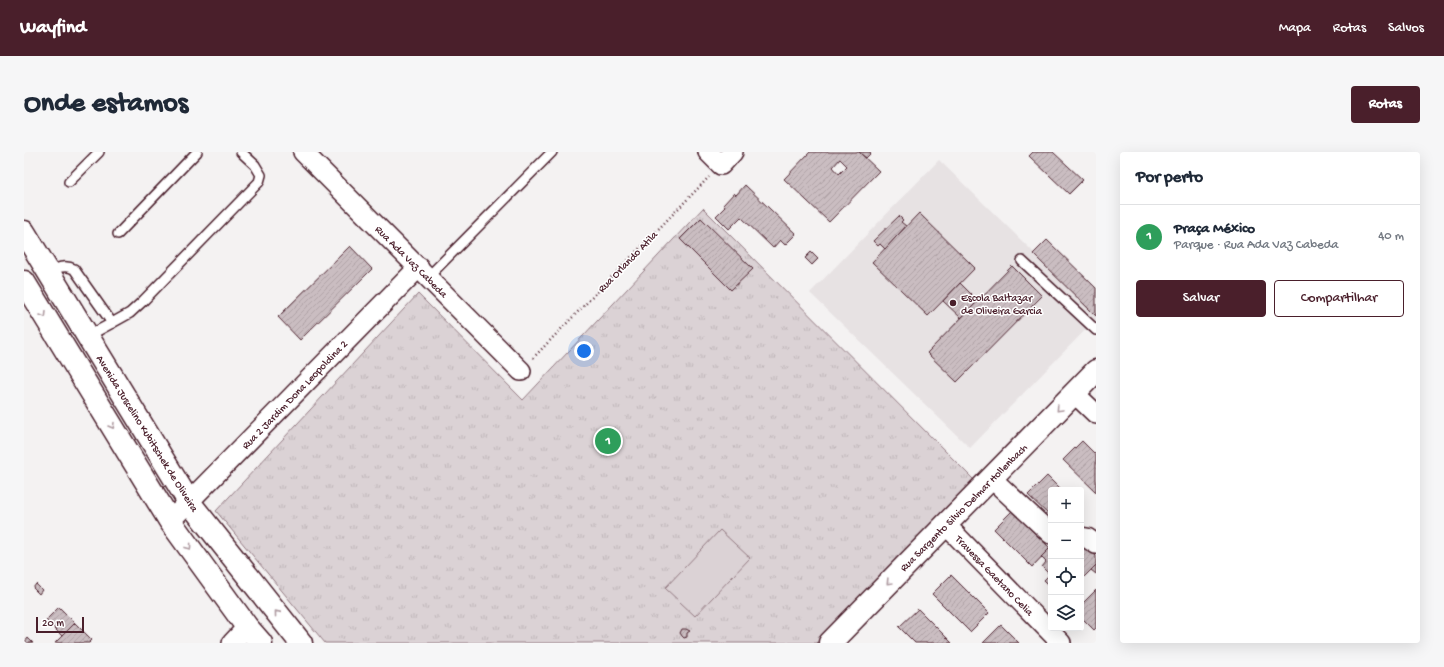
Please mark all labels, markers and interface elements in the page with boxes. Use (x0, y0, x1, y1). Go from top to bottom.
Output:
text: Wayfind (20, 17, 86, 40)
text: Mapa (1279, 20, 1311, 37)
text: Rotas (1333, 20, 1366, 37)
text: Salvos (1388, 20, 1424, 37)
button: Rotas (1351, 86, 1420, 123)
text: Onde estamos (24, 88, 188, 121)
text: Por perto (1136, 168, 1203, 188)
text: Praça México (1174, 220, 1255, 238)
street label: Rua Ada Vaz Cabeda (372, 224, 450, 302)
street label: Rua Orlando Atila (596, 229, 661, 296)
text: 1 (1146, 229, 1152, 244)
text: 40 m (1378, 229, 1404, 244)
text: Parque · Rua Ada Vaz Cabeda (1174, 238, 1339, 253)
button: Salvar (1136, 280, 1266, 317)
button: Compartilhar (1274, 280, 1404, 317)
place label: Escola Baltazar de Oliveira Garcia (961, 293, 1043, 318)
marker: Escola Baltazar de Oliveira Garcia (948, 298, 958, 308)
one-way arrow (40, 311, 47, 318)
street label: Rua 2 Jardim Dona Leopoldina 2 (240, 338, 351, 452)
your location (574, 341, 594, 361)
street label: Avenida Juscelino Kubitschek de Oliveira (93, 354, 200, 515)
one-way arrow (1056, 404, 1064, 412)
one-way arrow (107, 422, 114, 429)
pin: 1 (595, 426, 621, 456)
street label: Rua Sargento Silvio Delmar Hollenbach (898, 442, 1031, 575)
map controls (1048, 487, 1084, 631)
button: + (1048, 487, 1084, 523)
button: − (1048, 523, 1084, 559)
street label: Travessa Gaetano Celia (951, 533, 1036, 620)
one-way arrow (184, 543, 191, 550)
button: locate (1048, 559, 1084, 595)
one-way arrow (886, 577, 894, 585)
button: layers (1048, 595, 1084, 631)
one-way arrow (275, 610, 282, 617)
scale bar (36, 615, 84, 634)
text: 20 m (42, 618, 64, 630)

